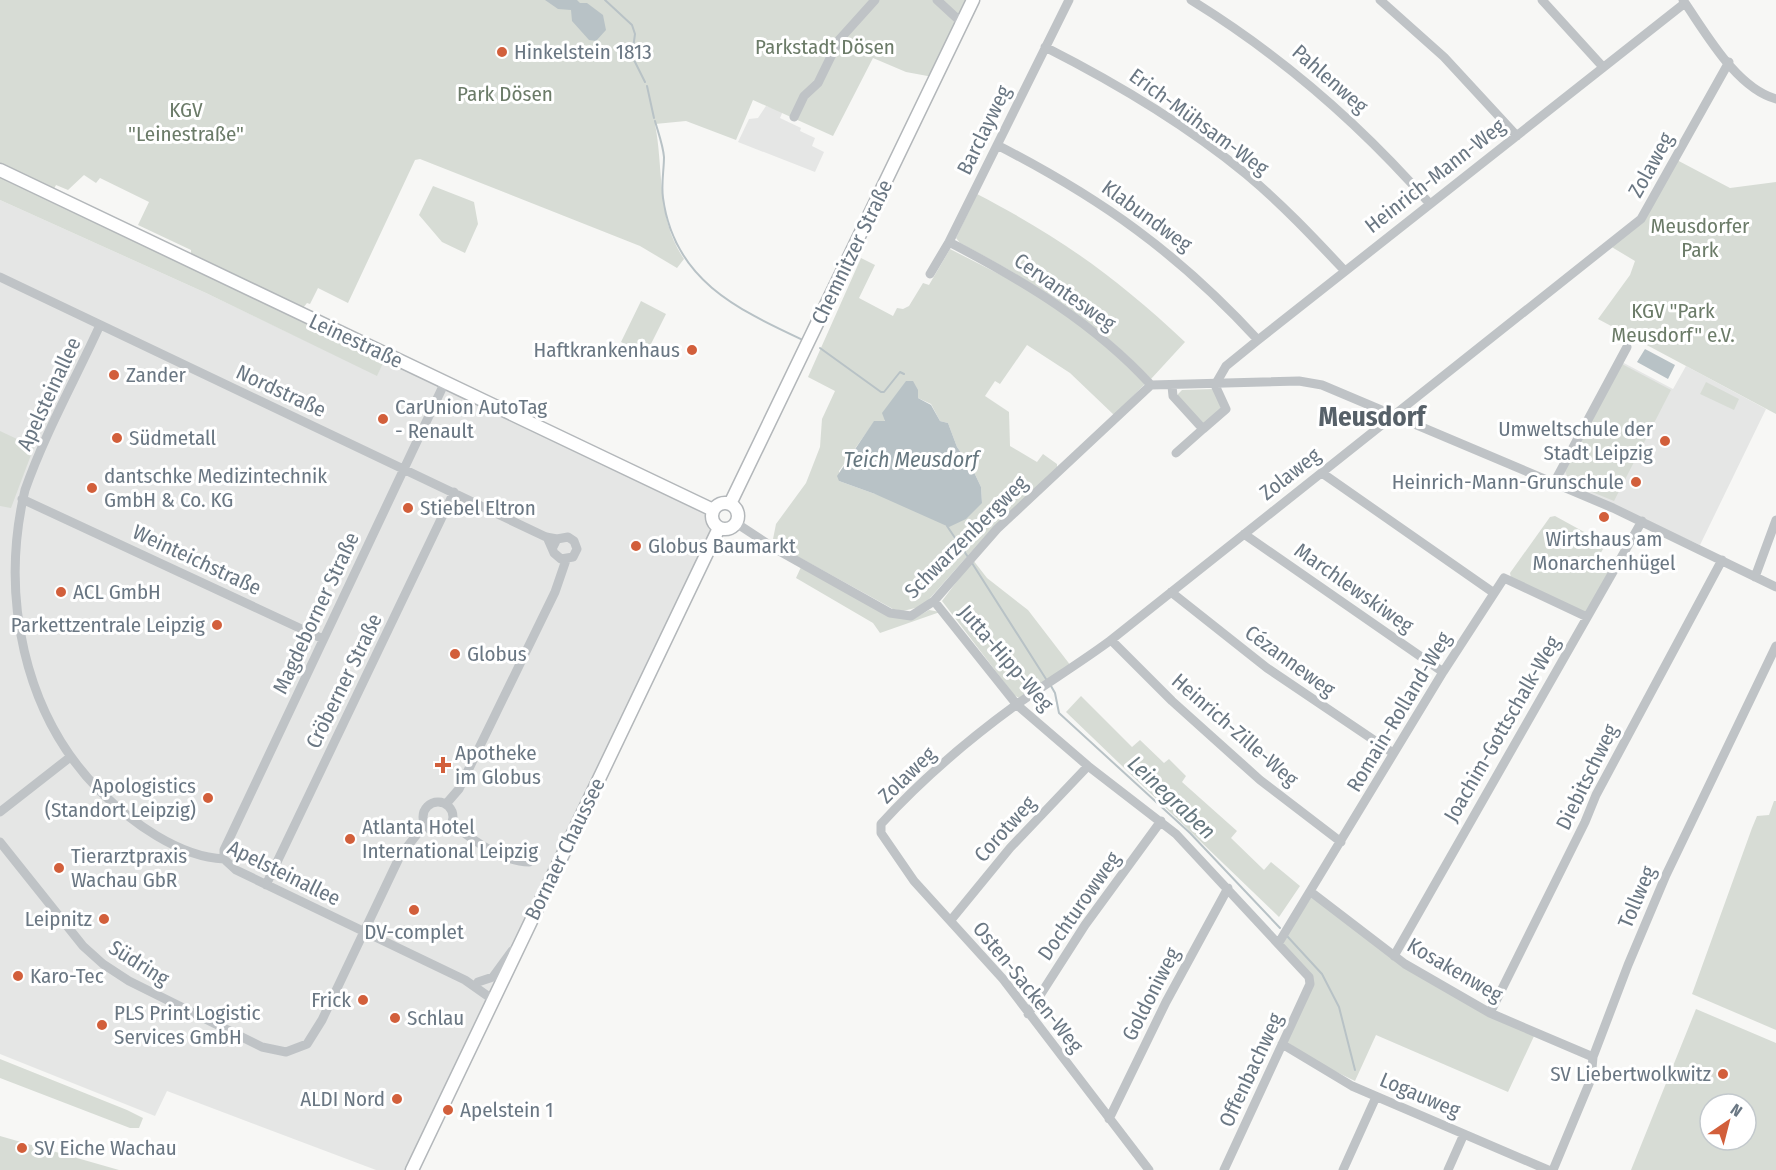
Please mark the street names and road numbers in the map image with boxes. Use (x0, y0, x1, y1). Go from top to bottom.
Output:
street label: Pahlenweg (1287, 39, 1373, 119)
street label: Erich-Mühsam-Weg (1124, 63, 1274, 181)
street label: Barclayweg (951, 81, 1017, 179)
street label: Heinrich-Mann-Weg (1360, 113, 1510, 239)
street label: Zolaweg (1623, 128, 1679, 202)
street label: Chemnitzer Straße (806, 175, 898, 329)
street label: Klabundweg (1097, 175, 1197, 258)
street label: Cervantesweg (1009, 247, 1121, 337)
street label: Leinestraße (305, 308, 407, 374)
street label: Apelsteinallee (11, 333, 87, 455)
street label: Nordstraße (232, 359, 330, 423)
street label: Zolaweg (1254, 442, 1326, 506)
street label: Schwarzenbergweg (899, 470, 1033, 604)
street label: Weinteichstraße (129, 519, 265, 601)
street label: Magdeborner Straße (267, 528, 365, 698)
street label: Marchlewskiweg (1289, 537, 1419, 639)
street label: Jutta-Hipp-Weg (953, 600, 1059, 716)
street label: Cröberner Straße (300, 609, 388, 753)
street label: Cézanneweg (1240, 620, 1340, 703)
street label: Romain-Rolland-Weg (1341, 627, 1457, 797)
street label: Joachim-Gottschalk-Weg (1438, 631, 1566, 827)
street label: Heinrich-Zille-Weg (1166, 668, 1304, 792)
street label: Diebitschweg (1550, 720, 1624, 834)
street label: Zolaweg (873, 741, 941, 809)
street label: Bornaer Chaussee (519, 774, 611, 924)
street label: Corotweg (969, 791, 1041, 867)
street label: Apelsteinallee (223, 835, 345, 911)
street label: Dochturowweg (1032, 847, 1126, 965)
street label: Tollweg (1612, 862, 1662, 932)
street label: Osten-Sacken-Weg (967, 916, 1089, 1058)
street label: Kosakenweg (1403, 932, 1508, 1008)
street label: Südring (104, 934, 174, 992)
street label: Goldoniweg (1116, 943, 1186, 1045)
street label: Offenbachweg (1213, 1009, 1289, 1131)
street label: Logauweg (1376, 1066, 1464, 1124)

